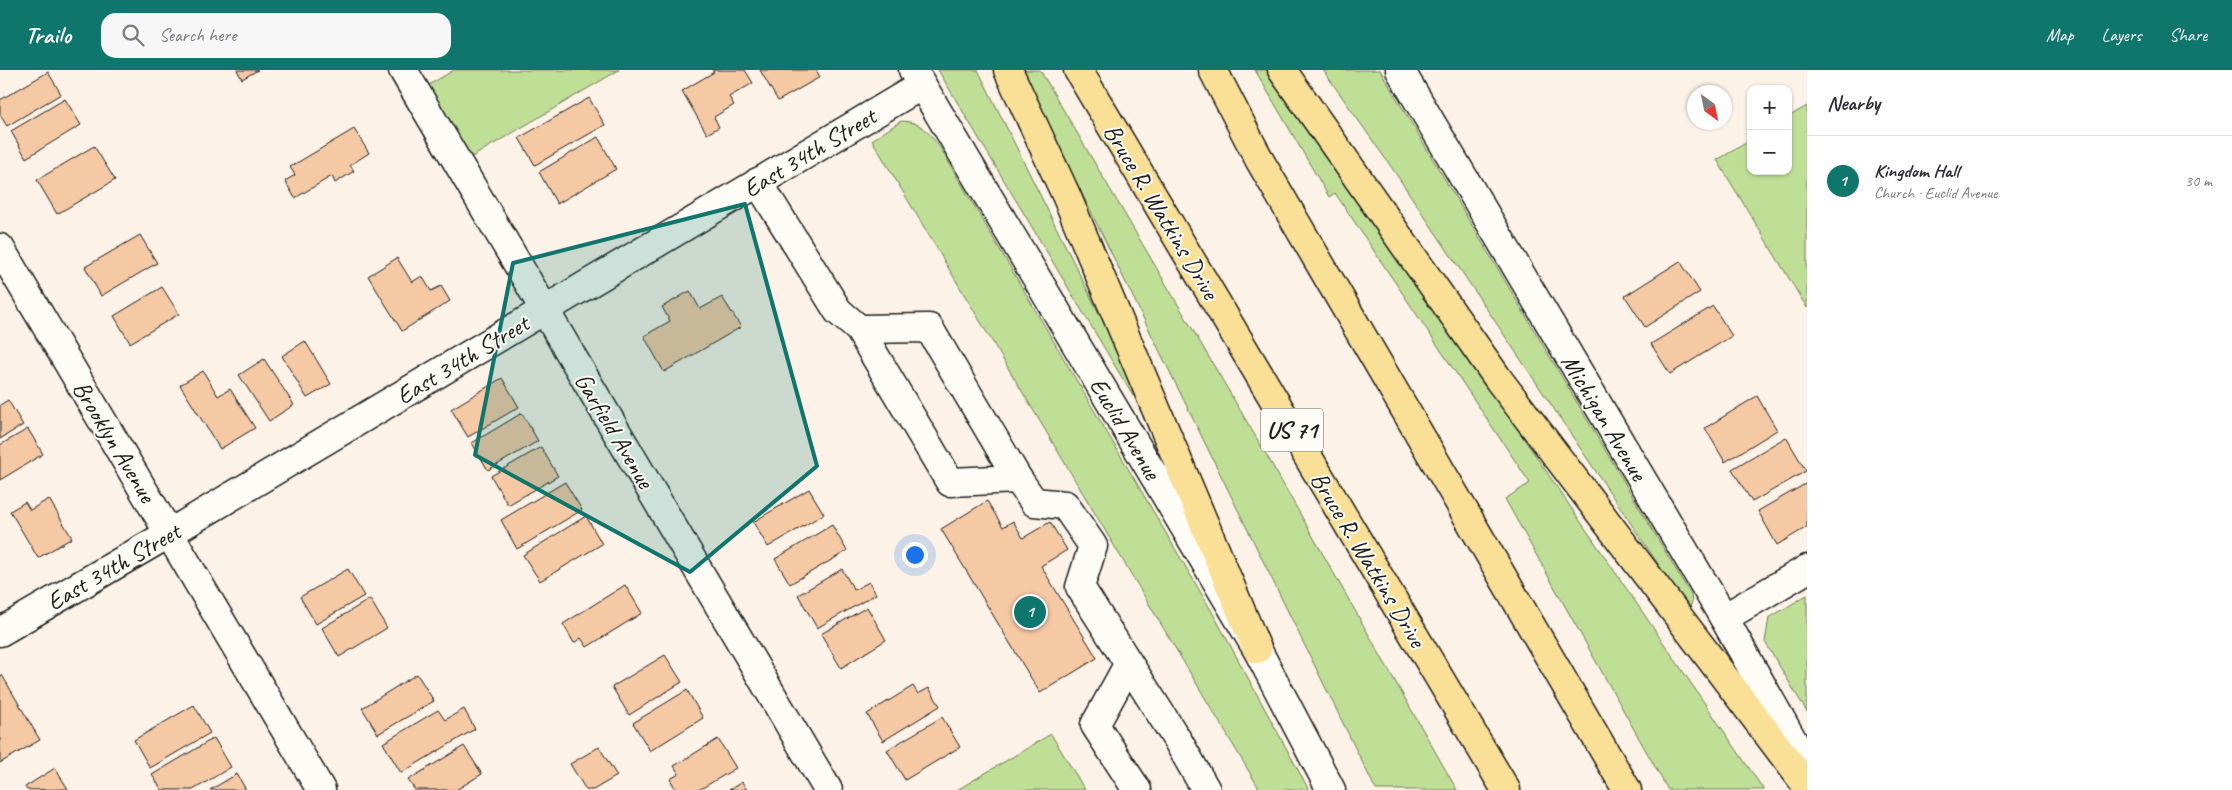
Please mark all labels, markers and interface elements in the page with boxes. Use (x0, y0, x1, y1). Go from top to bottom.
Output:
search box (101, 13, 451, 58)
text: Trailo (25, 20, 71, 50)
icon: search (119, 21, 147, 49)
text: Search here (159, 23, 236, 47)
text: Map (2046, 24, 2074, 46)
text: Layers (2102, 24, 2141, 46)
text: Share (2169, 24, 2207, 46)
north arrow (1687, 85, 1732, 130)
map controls (1747, 85, 1792, 175)
button: + (1747, 85, 1792, 130)
text: Nearby (1827, 90, 1880, 116)
street label: East 34th Street (737, 99, 884, 205)
street label: Bruce R. Watkins Drive (1096, 118, 1227, 307)
button: − (1747, 130, 1792, 175)
text: Kingdom Hall (1874, 159, 1959, 183)
text: 1 (1839, 171, 1847, 191)
text: 30 m (2185, 171, 2212, 191)
text: Church · Euclid Avenue (1874, 183, 1997, 203)
street label: East 34th Street (390, 306, 537, 412)
street label: Michigan Avenue (1554, 348, 1655, 488)
street label: Garfield Avenue (567, 367, 662, 496)
street label: Euclid Avenue (1082, 372, 1169, 487)
street label: Brooklyn Avenue (65, 375, 164, 510)
road number: US 71 (1261, 408, 1323, 452)
street label: Bruce R. Watkins Drive (1303, 466, 1434, 655)
street label: East 34th Street (41, 514, 188, 618)
your location (902, 542, 928, 568)
pin: 1 (1014, 593, 1046, 631)

